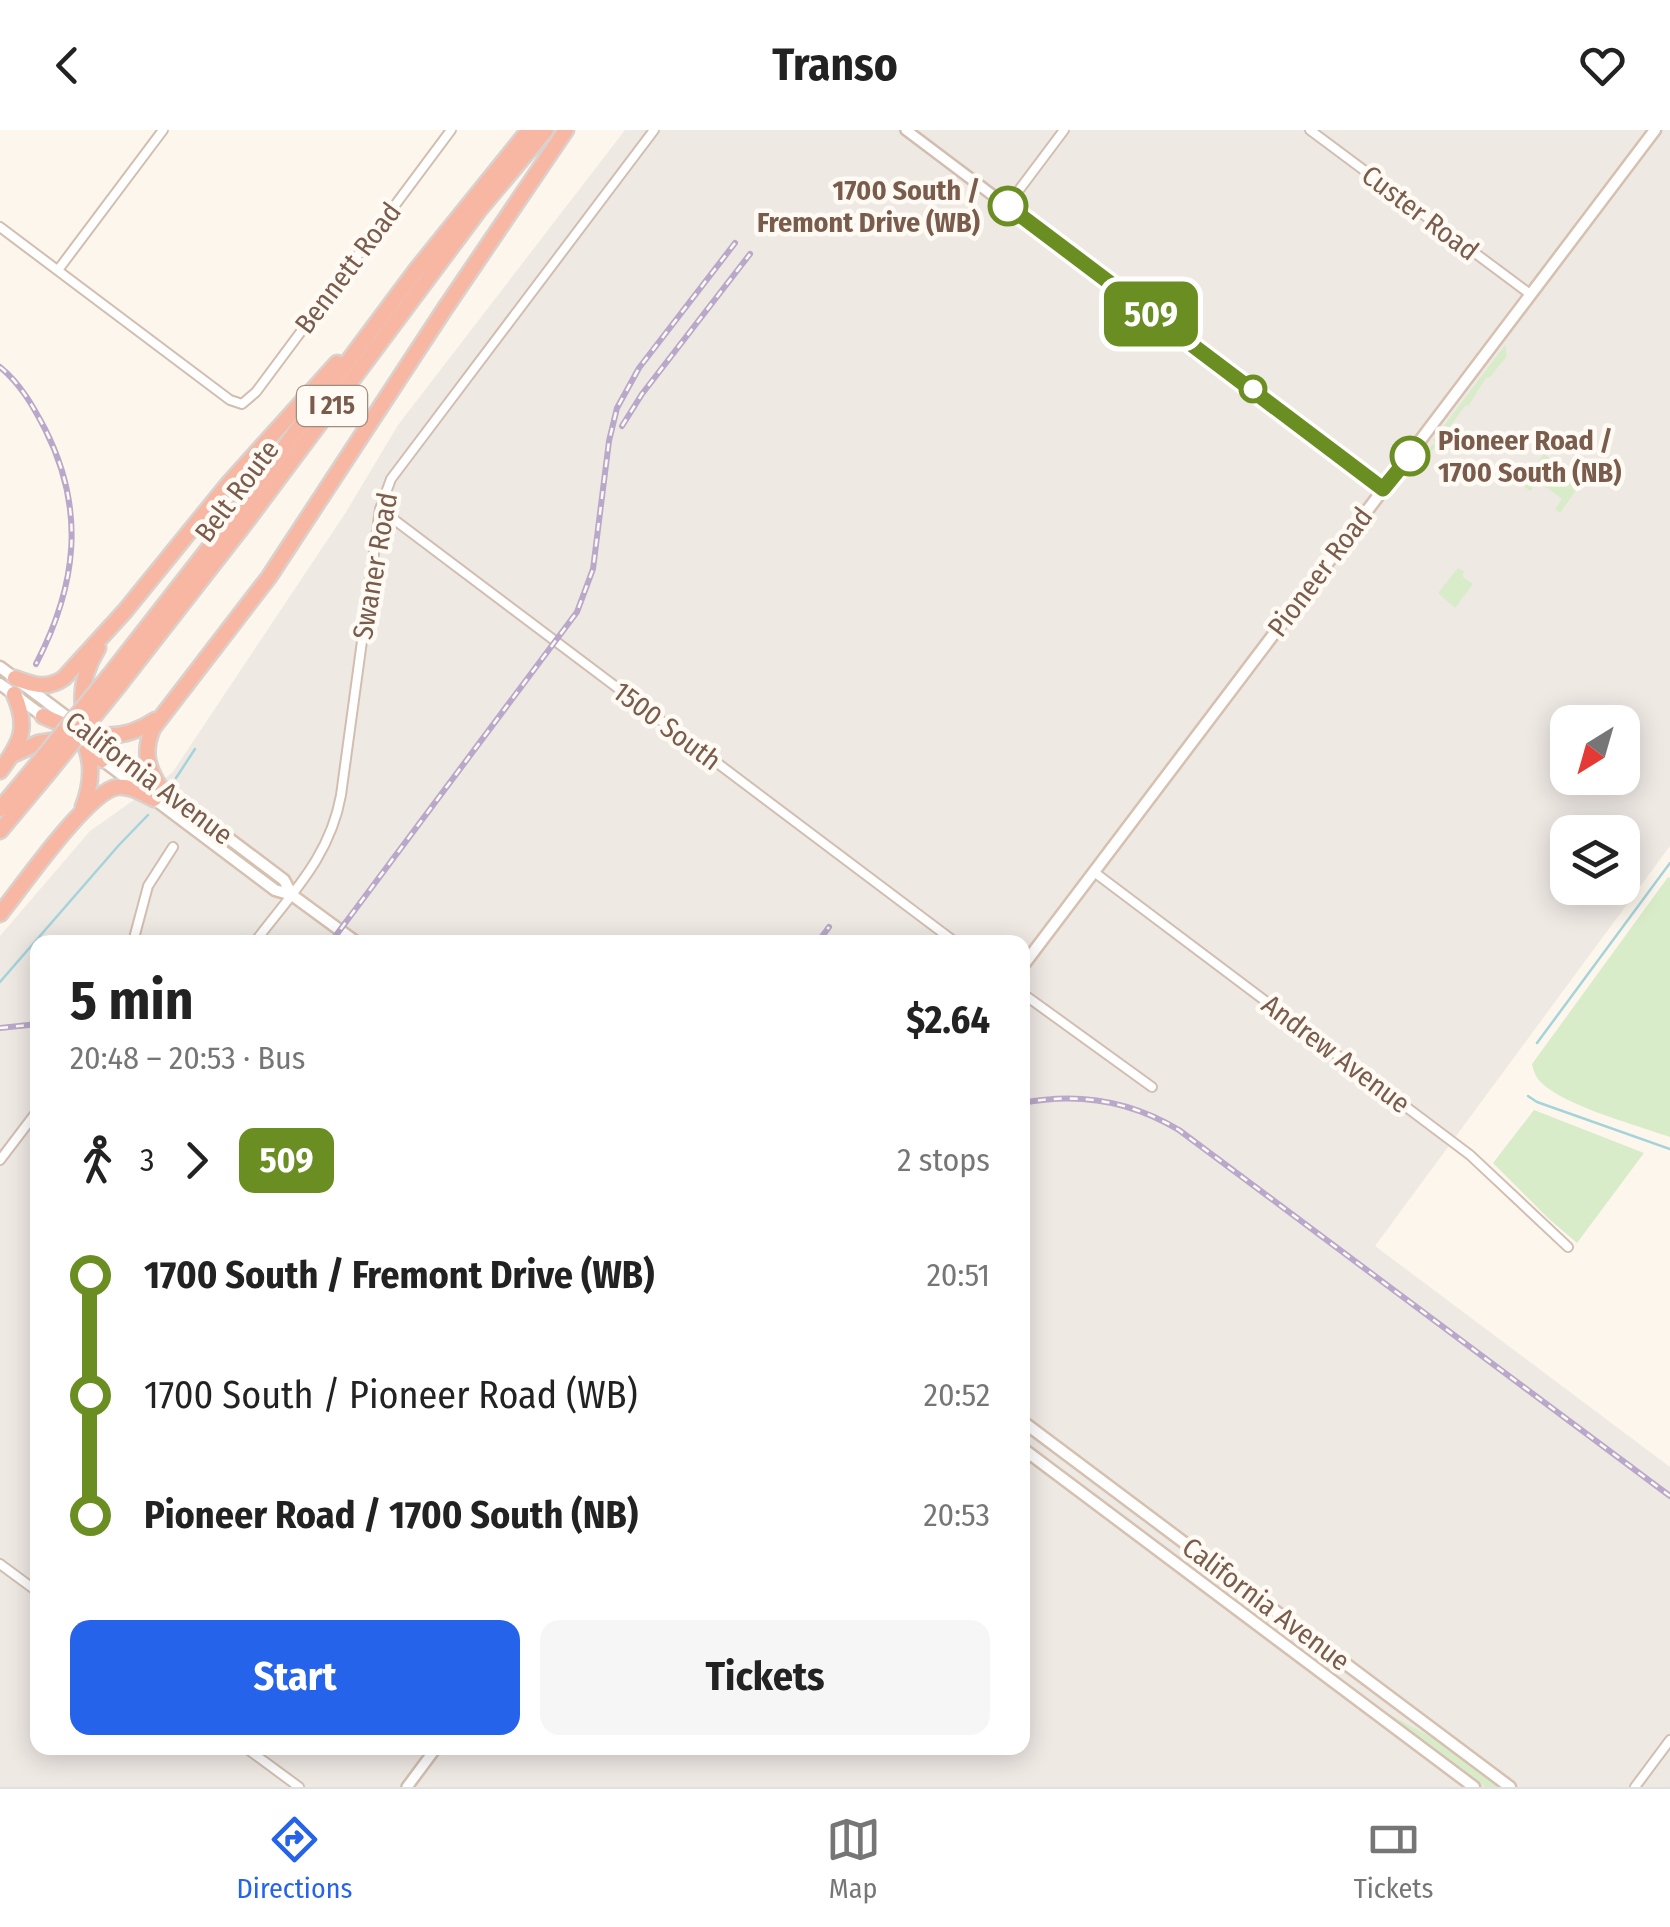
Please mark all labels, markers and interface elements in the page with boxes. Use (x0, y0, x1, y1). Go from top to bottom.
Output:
icon: back (40, 38, 95, 93)
text: Transo (772, 38, 898, 92)
icon: heart (1575, 38, 1630, 93)
street label: Custer Road (1355, 158, 1485, 268)
place label: 1700 South / Fremont Drive (WB) (757, 174, 981, 239)
marker: 1700 South / Fremont Drive (WB) (989, 187, 1027, 225)
street label: Bennett Road (288, 196, 408, 340)
line badge: 509 (1094, 282, 1208, 346)
text: 509 (1124, 293, 1178, 335)
unlabelled marker (1240, 376, 1266, 402)
road number: I 215 (297, 386, 367, 426)
place label: Pioneer Road / 1700 South (NB) (1438, 424, 1622, 489)
street label: Belt Route (188, 434, 286, 548)
marker: Pioneer Road / 1700 South (NB) (1391, 437, 1429, 475)
street label: Swaner Road (346, 490, 404, 642)
street label: Pioneer Road (1261, 501, 1379, 643)
street label: 1500 South (606, 675, 728, 777)
street label: California Avenue (59, 704, 239, 852)
north arrow (1550, 705, 1640, 795)
map controls (1550, 705, 1640, 905)
button: layers (1550, 815, 1640, 905)
text: 5 min (70, 968, 193, 1034)
street label: Andrew Avenue (1256, 988, 1416, 1120)
text: $2.64 (906, 997, 990, 1043)
text: 20:48 – 20:53 · Bus (70, 1039, 305, 1077)
icon: walk (70, 1133, 125, 1188)
icon: forward (169, 1133, 224, 1188)
text: 509 (259, 1139, 314, 1181)
text: 3 (140, 1141, 154, 1179)
text: 2 stops (897, 1141, 990, 1179)
text: 1700 South / Fremont Drive (WB) (144, 1252, 654, 1298)
text: 20:51 (927, 1256, 990, 1294)
text: 1700 South / Pioneer Road (WB) (144, 1372, 638, 1418)
text: 20:52 (924, 1376, 990, 1414)
text: Pioneer Road / 1700 South (NB) (144, 1492, 638, 1538)
text: 20:53 (923, 1496, 990, 1534)
street label: California Avenue (1176, 1530, 1356, 1678)
button: Start (70, 1620, 520, 1735)
button: Tickets (540, 1620, 990, 1735)
tab: Directions (237, 1812, 352, 1905)
tab: Map (826, 1812, 881, 1905)
tab: Tickets (1354, 1812, 1433, 1905)

